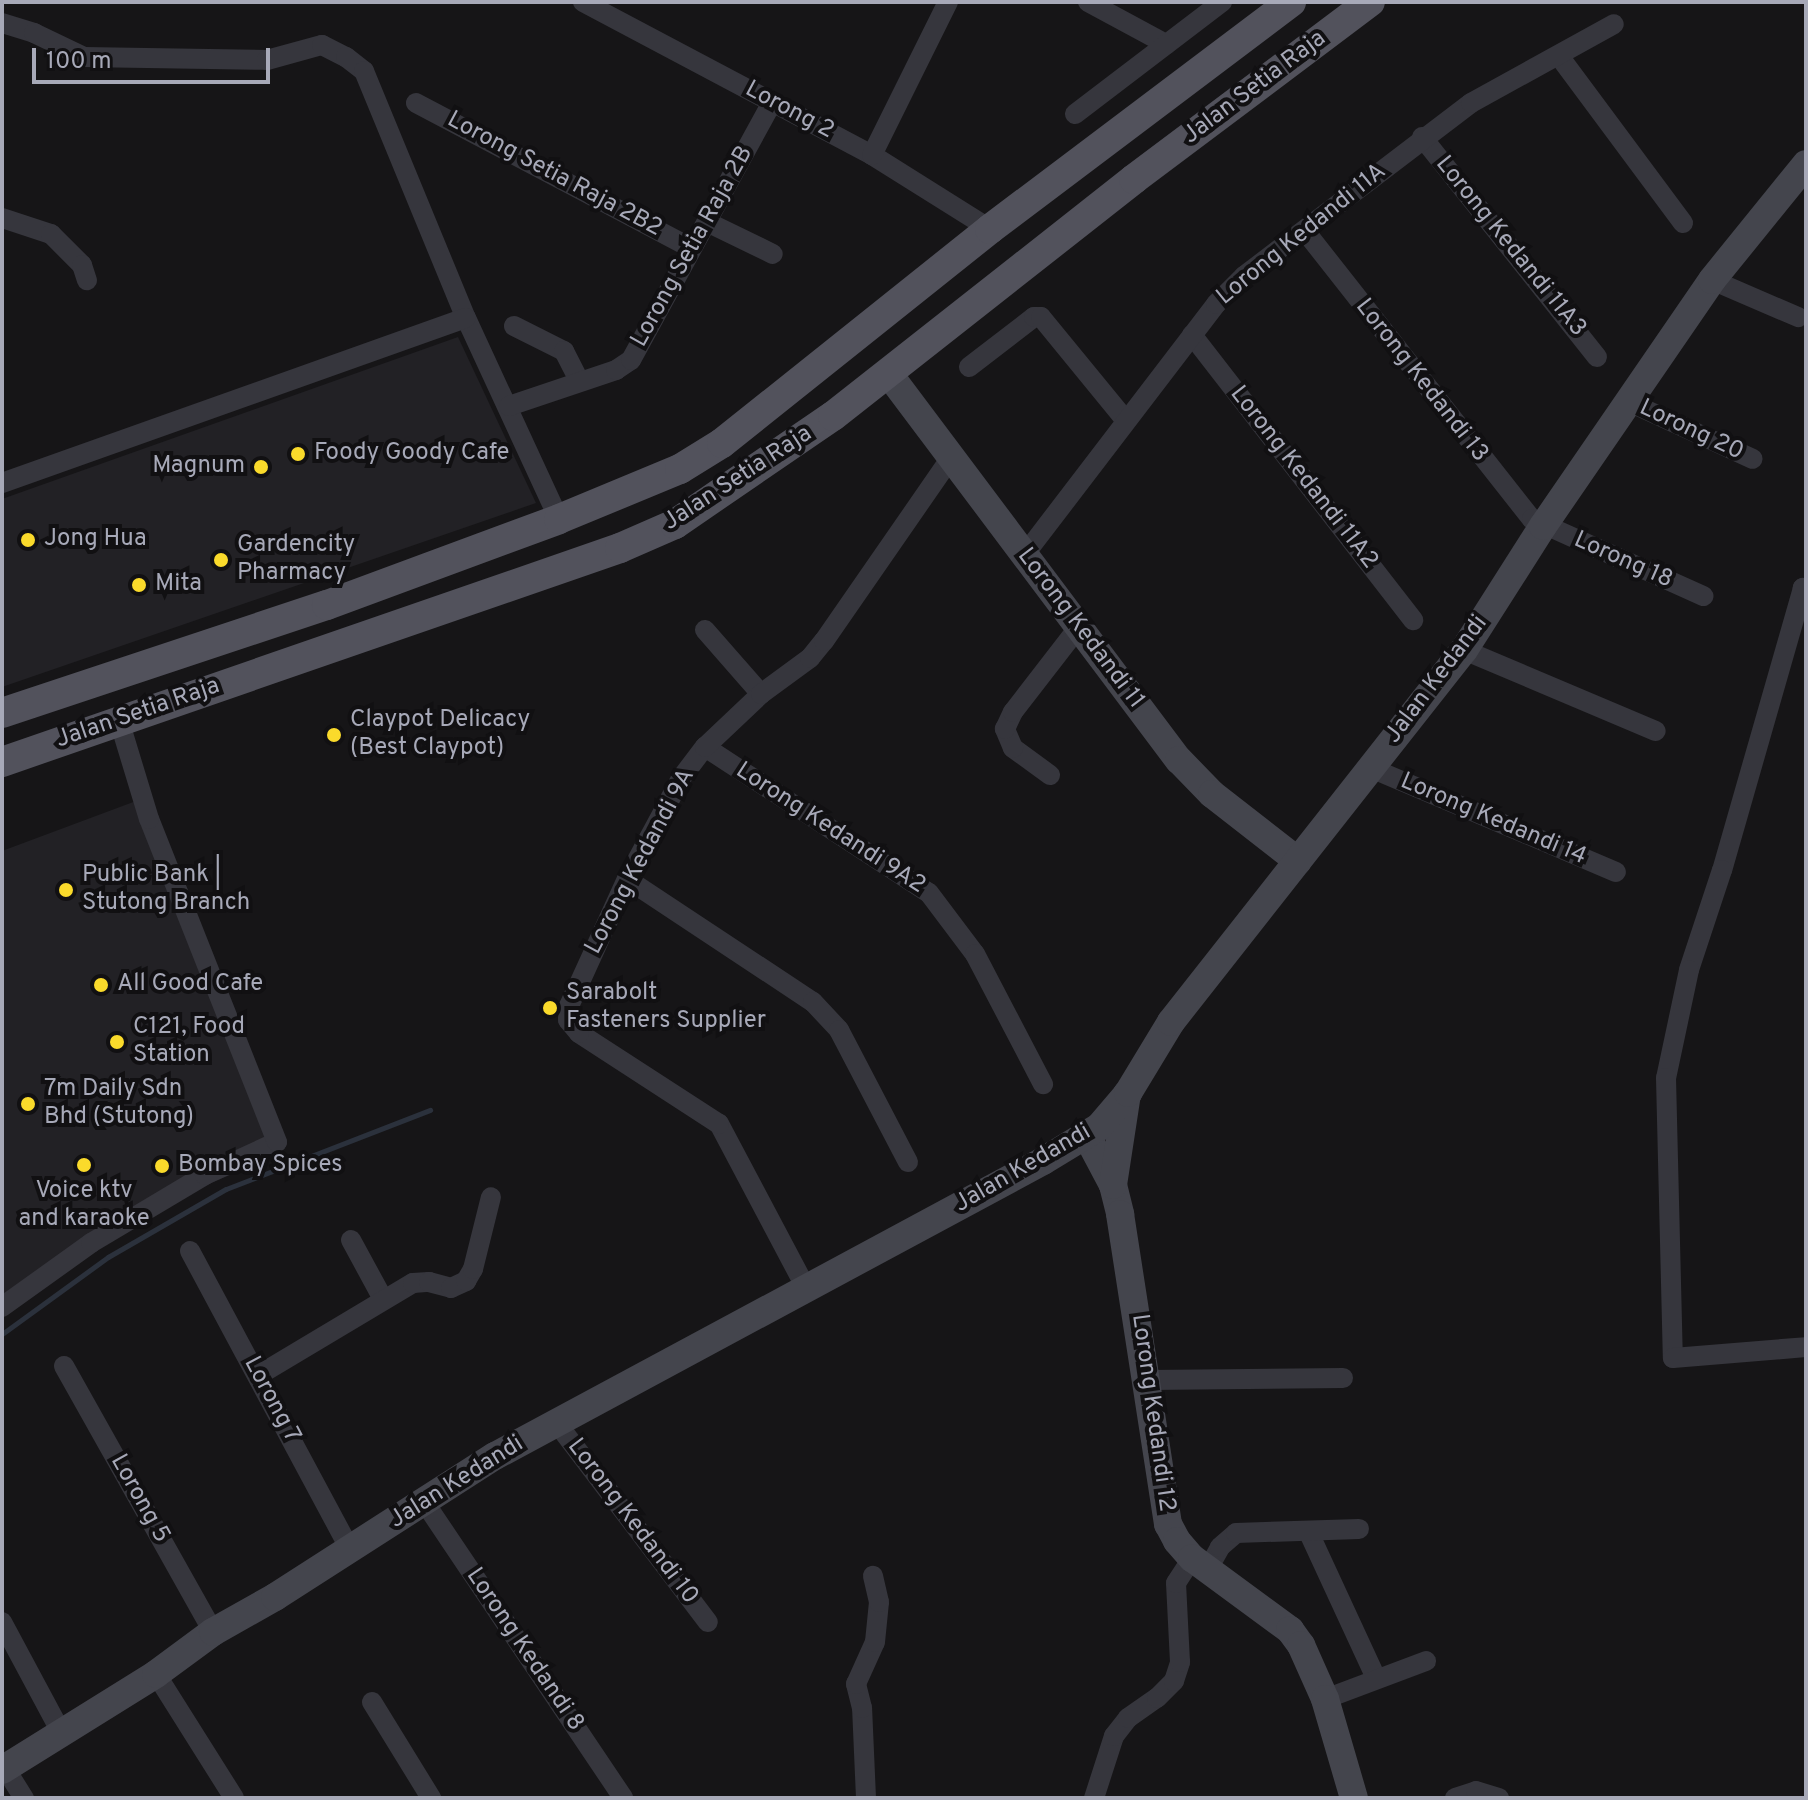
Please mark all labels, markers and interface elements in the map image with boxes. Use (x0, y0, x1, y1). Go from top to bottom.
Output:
street label: Jalan Setia Raja (1178, 25, 1332, 151)
scale bar (36, 32, 274, 82)
text: 100 m (46, 47, 112, 77)
street label: Lorong 2 (740, 76, 838, 146)
street label: Lorong Setia Raja 2B2 (442, 106, 666, 244)
street label: Lorong Setia Raja 2B (626, 142, 760, 352)
street label: Lorong Kedandi 11A3 (1428, 151, 1592, 343)
street label: Lorong Kedandi 11A (1212, 158, 1392, 312)
street label: Lorong Kedandi 13 (1348, 294, 1494, 468)
street label: Lorong Kedandi 11A2 (1223, 381, 1383, 575)
street label: Lorong 20 (1634, 394, 1748, 468)
street label: Jalan Setia Raja (658, 420, 818, 538)
place label: Foody Goody Cafe (314, 440, 509, 468)
marker: Foody Goody Cafe (289, 445, 307, 463)
place label: Magnum (152, 453, 245, 481)
marker: Magnum (252, 458, 270, 476)
place label: Jong Hua (44, 526, 147, 554)
street label: Lorong 18 (1569, 526, 1677, 596)
marker: Jong Hua (19, 531, 37, 549)
place label: Gardencity Pharmacy (237, 532, 355, 588)
street label: Lorong Kedandi 11 (1010, 543, 1150, 715)
marker: Gardencity Pharmacy (212, 551, 230, 569)
place label: Mita (155, 571, 202, 599)
marker: Mita (130, 576, 148, 594)
street label: Jalan Kedandi (1380, 610, 1494, 750)
street label: Jalan Setia Raja (52, 672, 224, 756)
place label: Claypot Delicacy (Best Claypot) (350, 707, 530, 763)
marker: Claypot Delicacy (Best Claypot) (325, 726, 343, 744)
street label: Lorong Kedandi 9A2 (730, 757, 930, 901)
street label: Lorong Kedandi 9A (580, 765, 702, 959)
street label: Lorong Kedandi 14 (1396, 768, 1590, 872)
place label: Public Bank | Stutong Branch (82, 862, 250, 918)
marker: Public Bank | Stutong Branch (57, 881, 75, 899)
place label: All Good Cafe (117, 971, 263, 999)
marker: All Good Cafe (92, 976, 110, 994)
place label: Sarabolt Fasteners Supplier (566, 980, 766, 1036)
marker: Sarabolt Fasteners Supplier (541, 999, 559, 1017)
place label: C121, Food Station (133, 1014, 245, 1070)
marker: C121, Food Station (108, 1033, 126, 1051)
place label: 7m Daily Sdn Bhd (Stutong) (44, 1076, 194, 1132)
marker: 7m Daily Sdn Bhd (Stutong) (19, 1095, 37, 1113)
street label: Jalan Kedandi (950, 1118, 1096, 1220)
place label: Bombay Spices (178, 1152, 342, 1180)
marker: Voice ktv and karaoke (75, 1156, 93, 1174)
marker: Bombay Spices (153, 1157, 171, 1175)
place label: Voice ktv and karaoke (18, 1178, 150, 1234)
street label: Lorong Kedandi 12 (1124, 1312, 1180, 1514)
street label: Lorong 7 (236, 1352, 306, 1448)
street label: Jalan Kedandi (385, 1430, 529, 1536)
street label: Lorong Kedandi 10 (560, 1433, 704, 1611)
street label: Lorong 5 (103, 1450, 175, 1548)
street label: Lorong Kedandi 8 (459, 1563, 589, 1737)

